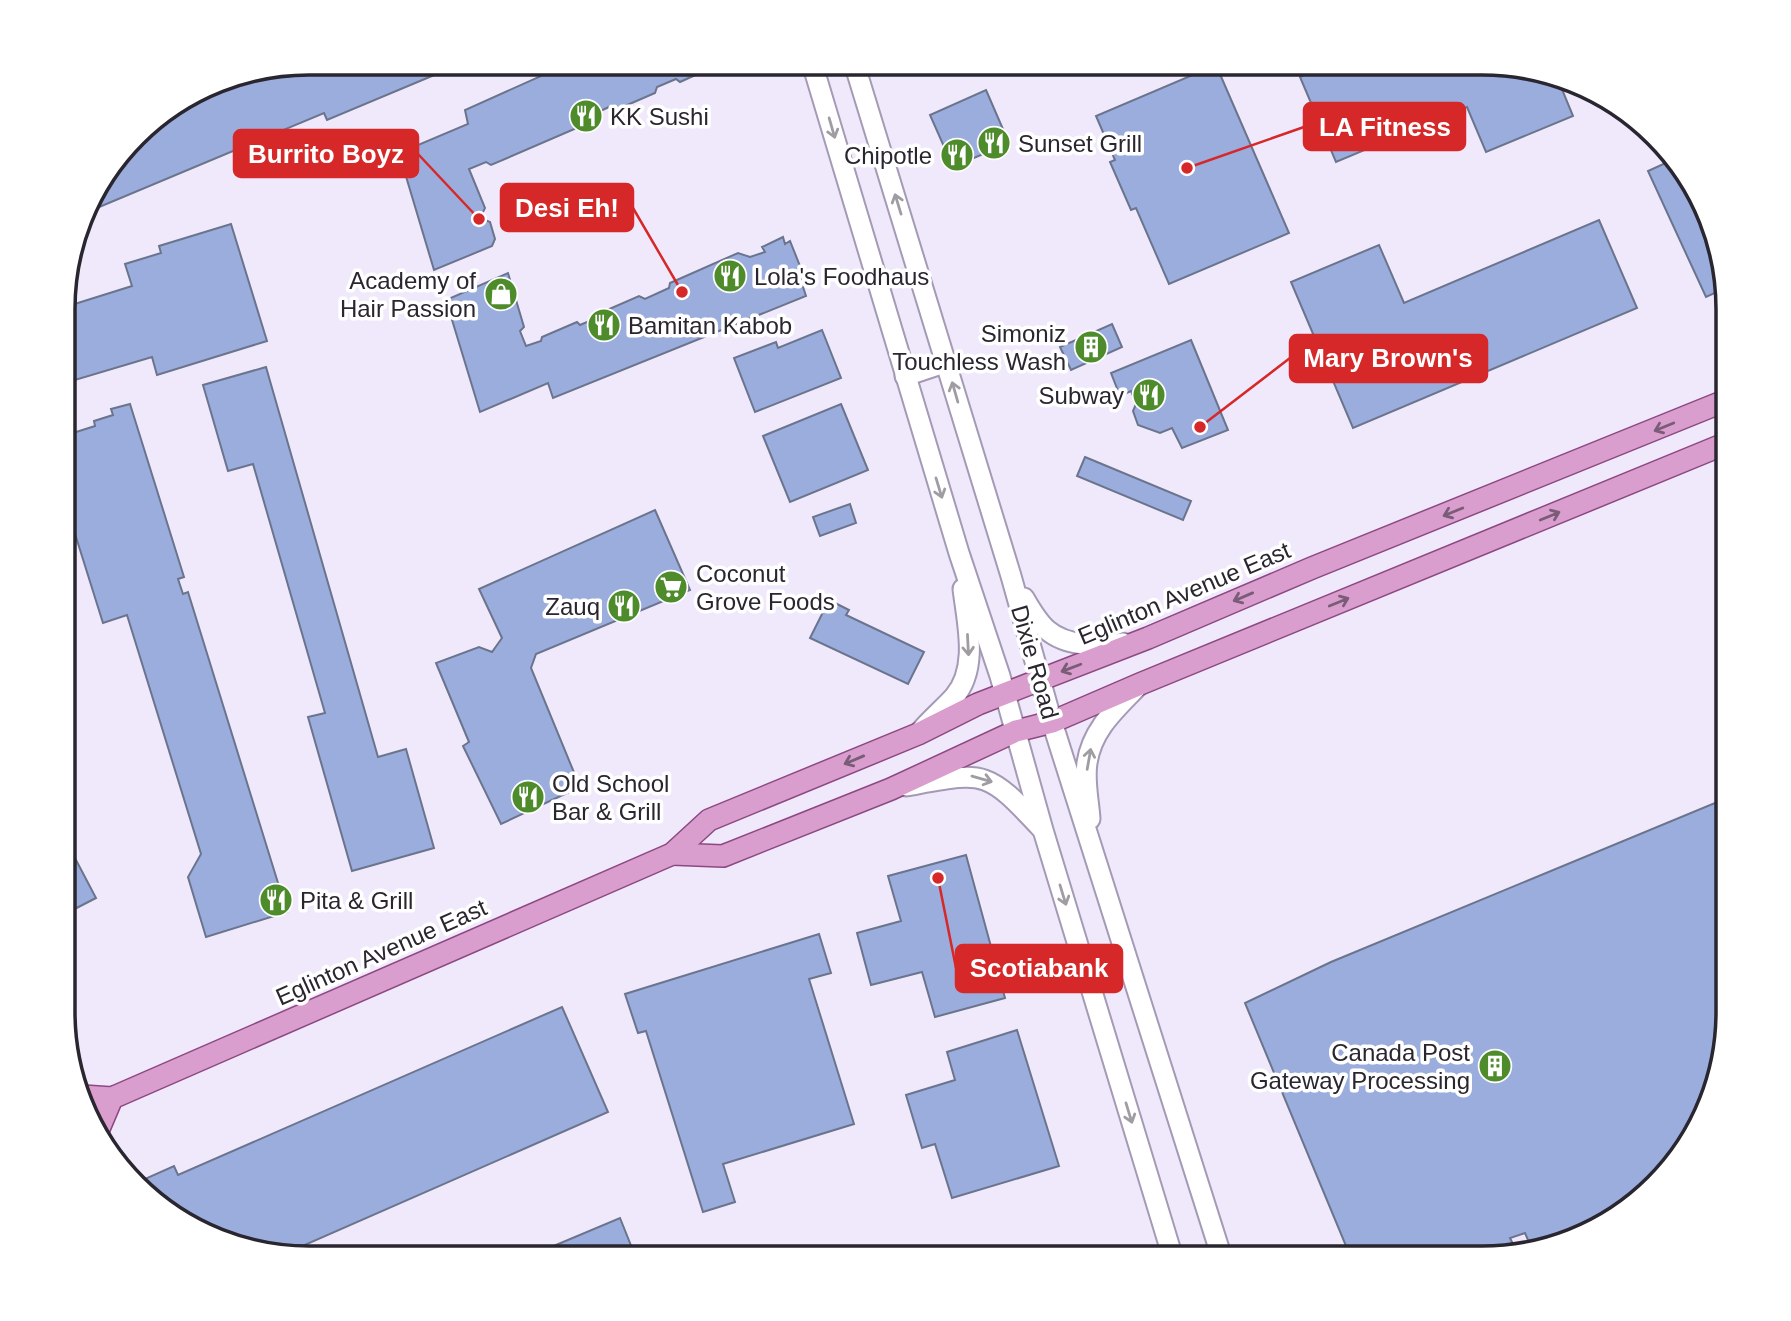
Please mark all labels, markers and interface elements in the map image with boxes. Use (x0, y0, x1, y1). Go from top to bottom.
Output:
restaurant icon: KK Sushi (567, 97, 605, 135)
place label: KK Sushi (610, 103, 709, 130)
callout: LA Fitness (1304, 103, 1465, 150)
text: LA Fitness (1319, 112, 1451, 142)
one-way arrow (827, 117, 840, 139)
restaurant icon: Sunset Grill (975, 124, 1013, 162)
callout: Burrito Boyz (234, 130, 418, 177)
place label: Sunset Grill (1018, 130, 1142, 157)
restaurant icon: Chipotle (938, 136, 976, 174)
text: Burrito Boyz (248, 139, 404, 169)
place label: Chipotle (844, 142, 932, 169)
callout: Desi Eh! (501, 184, 633, 231)
text: Desi Eh! (515, 193, 619, 223)
one-way arrow (891, 193, 904, 215)
restaurant icon: Lola's Foodhaus (711, 257, 749, 295)
place label: Lola's Foodhaus (754, 263, 929, 290)
place label: Academy of Hair Passion (340, 267, 476, 322)
shop icon: Academy of Hair Passion (482, 275, 520, 313)
restaurant icon: Bamitan Kabob (585, 306, 623, 344)
place label: Bamitan Kabob (628, 312, 792, 339)
place label: Simoniz Touchless Wash (892, 320, 1066, 375)
building icon: Simoniz Touchless Wash (1072, 328, 1110, 366)
callout: Mary Brown's (1290, 335, 1487, 382)
text: Mary Brown's (1303, 343, 1473, 373)
restaurant icon: Subway (1130, 376, 1168, 414)
one-way arrow (948, 381, 961, 403)
place label: Subway (1039, 382, 1124, 409)
one-way arrow (1654, 421, 1676, 434)
one-way arrow (934, 477, 947, 499)
one-way arrow (1443, 506, 1465, 519)
one-way arrow (1538, 509, 1560, 522)
street label: Eglinton Avenue East (1074, 536, 1294, 650)
place label: Coconut Grove Foods (696, 560, 835, 615)
supermarket icon: Coconut Grove Foods (652, 568, 690, 606)
restaurant icon: Zauq (605, 587, 643, 625)
one-way arrow (1232, 592, 1254, 605)
place label: Zauq (545, 593, 600, 620)
one-way arrow (1328, 595, 1350, 608)
street label: Dixie Road (1006, 602, 1064, 722)
one-way arrow (962, 633, 975, 656)
one-way arrow (1060, 663, 1082, 675)
one-way arrow (1083, 749, 1096, 771)
one-way arrow (844, 754, 866, 767)
place label: Old School Bar & Grill (552, 770, 669, 825)
one-way arrow (971, 774, 993, 787)
restaurant icon: Old School Bar & Grill (509, 778, 547, 816)
restaurant icon: Pita & Grill (257, 881, 295, 919)
one-way arrow (1057, 884, 1070, 906)
place label: Pita & Grill (300, 887, 413, 914)
street label: Eglinton Avenue East (271, 893, 491, 1011)
callout: Scotiabank (956, 945, 1122, 992)
text: Scotiabank (970, 953, 1109, 983)
place label: Canada Post Gateway Processing (1250, 1039, 1470, 1094)
building icon: Canada Post Gateway Processing (1476, 1047, 1514, 1085)
one-way arrow (1124, 1101, 1137, 1123)

